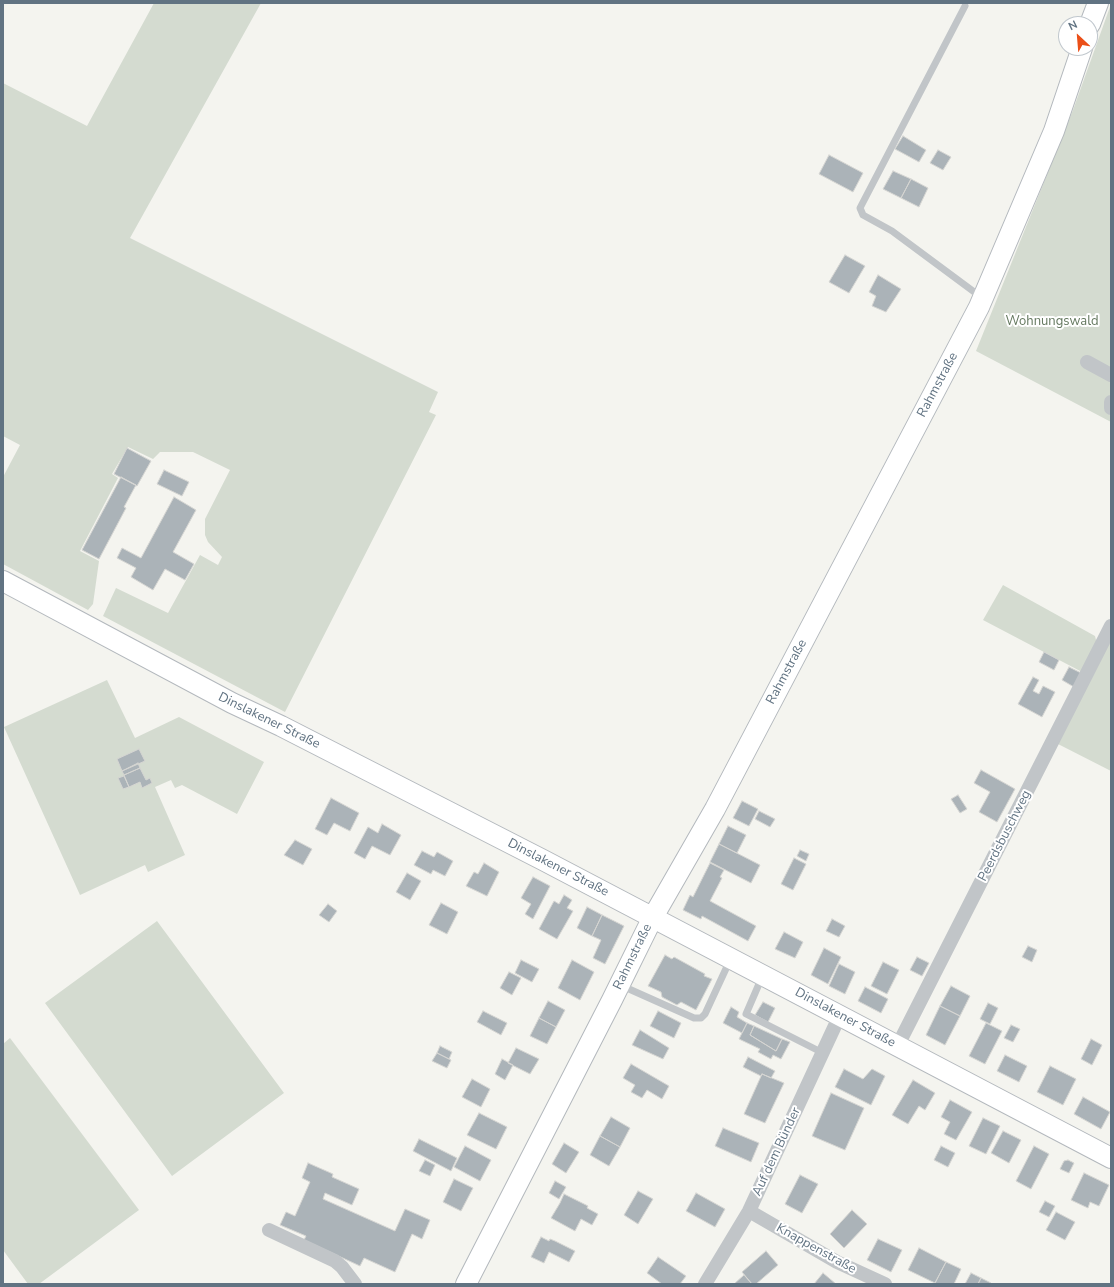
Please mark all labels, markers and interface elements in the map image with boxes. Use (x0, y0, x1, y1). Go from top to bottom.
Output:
north arrow (1058, 16, 1098, 56)
text: N (1066, 17, 1080, 34)
park label: Wohnungswald (1005, 314, 1099, 330)
street label: Rahmstraße (914, 350, 962, 420)
street label: Rahmstraße (763, 637, 811, 707)
street label: Dinslakener Straße (215, 690, 323, 752)
street label: Peerdsbuschweg (975, 788, 1035, 884)
street label: Dinslakener Straße (505, 836, 611, 900)
street label: Rahmstraße (610, 922, 656, 992)
street label: Dinslakener Straße (792, 985, 898, 1051)
street label: Auf dem Bünder (750, 1105, 804, 1199)
street label: Knappenstraße (773, 1221, 859, 1277)

